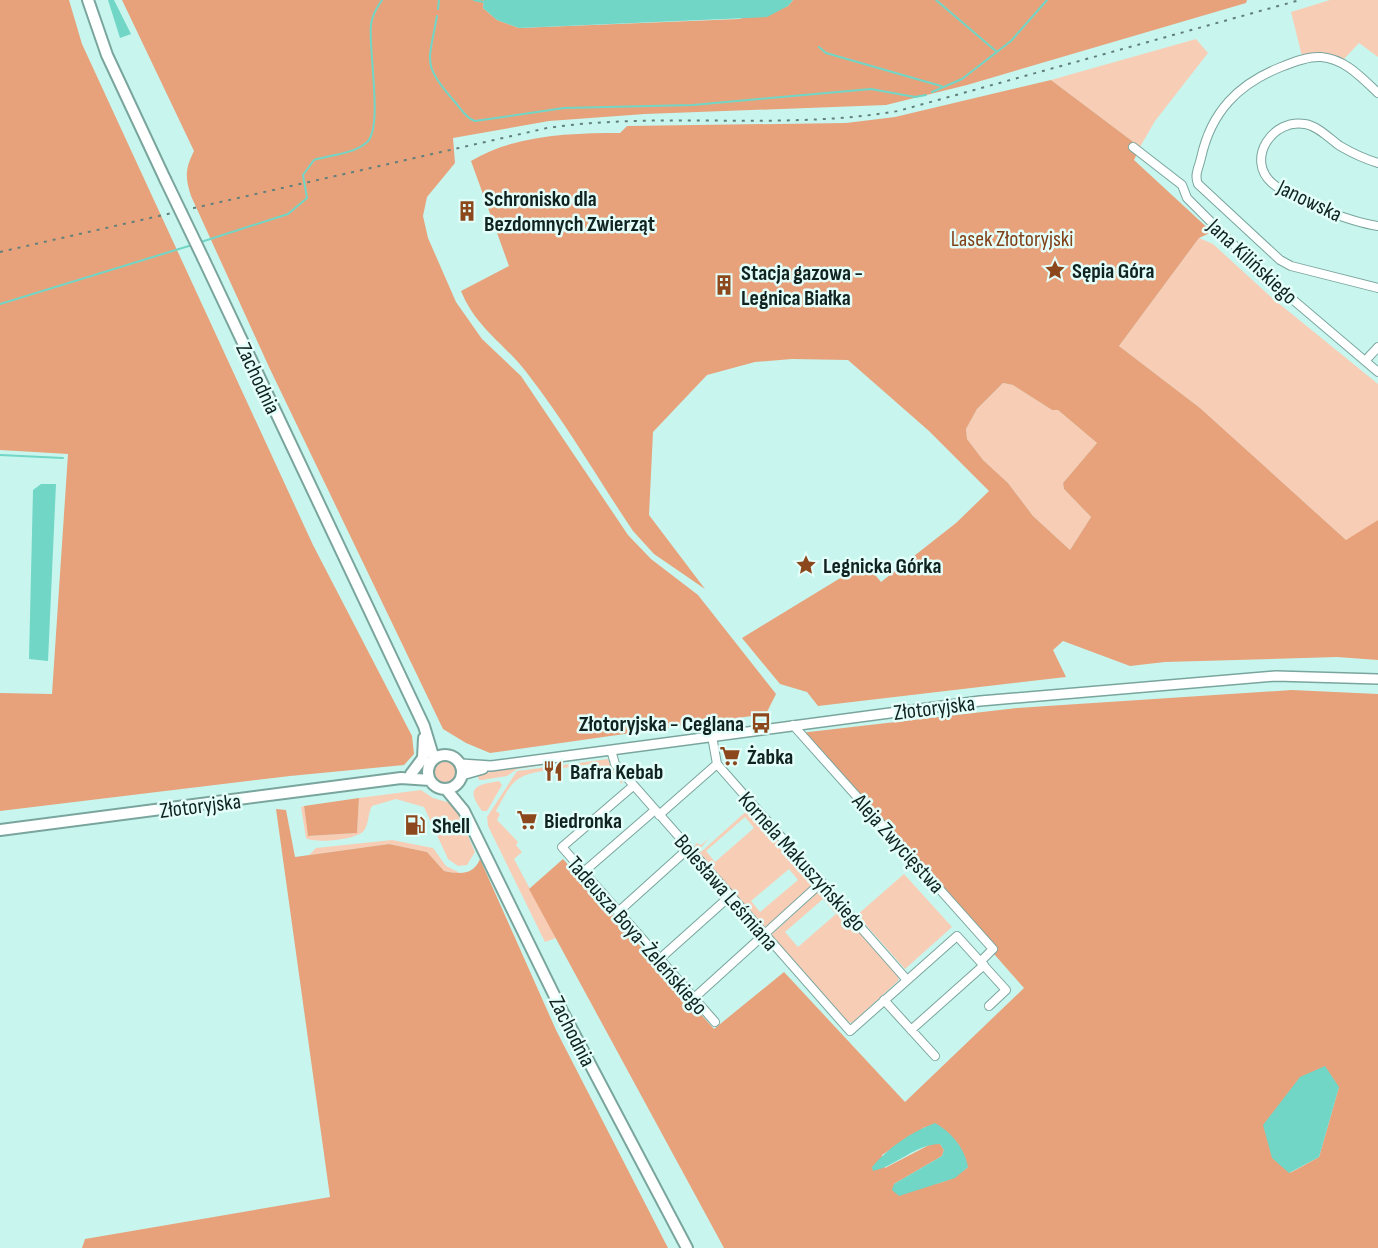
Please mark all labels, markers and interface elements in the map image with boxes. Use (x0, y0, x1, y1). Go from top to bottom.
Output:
street label: Janowska (1272, 174, 1346, 229)
place label: Schronisko dla Bezdomnych Zwierząt (484, 186, 655, 238)
building icon: Schronisko dla Bezdomnych Zwierząt (455, 199, 479, 223)
street label: Jana Kilińskiego (1201, 213, 1303, 311)
park label: Lasek Złotoryjski (951, 226, 1073, 253)
place icon: Sępia Góra (1043, 258, 1067, 282)
place label: Sępia Góra (1072, 258, 1154, 285)
place label: Stacja gazowa - Legnica Białka (741, 260, 863, 312)
building icon: Stacja gazowa - Legnica Białka (712, 273, 736, 297)
street label: Zachodnia (229, 339, 286, 419)
place icon: Legnicka Górka (794, 553, 818, 577)
place label: Legnicka Górka (823, 553, 942, 580)
street label: Złotoryjska (892, 690, 976, 727)
place label: Złotoryjska - Ceglana (579, 711, 744, 738)
bus stop icon: Złotoryjska - Ceglana (749, 711, 773, 735)
supermarket icon: Żabka (718, 744, 742, 768)
place label: Żabka (747, 744, 793, 771)
restaurant icon: Bafra Kebab (541, 759, 565, 783)
place label: Bafra Kebab (570, 759, 663, 786)
street label: Kornela Makuszyńskiego (732, 786, 872, 938)
street label: Złotoryjska (158, 788, 242, 825)
street label: Aleja Zwycięstwa (845, 788, 950, 899)
supermarket icon: Biedronka (515, 808, 539, 832)
place label: Biedronka (544, 808, 622, 835)
fuel station icon: Shell (403, 813, 427, 837)
place label: Shell (432, 813, 470, 840)
street label: Bolesława Leśmiana (668, 829, 784, 957)
street label: Tadeusza Boya-Żeleńskiego (561, 851, 713, 1021)
street label: Zachodnia (542, 992, 601, 1072)

